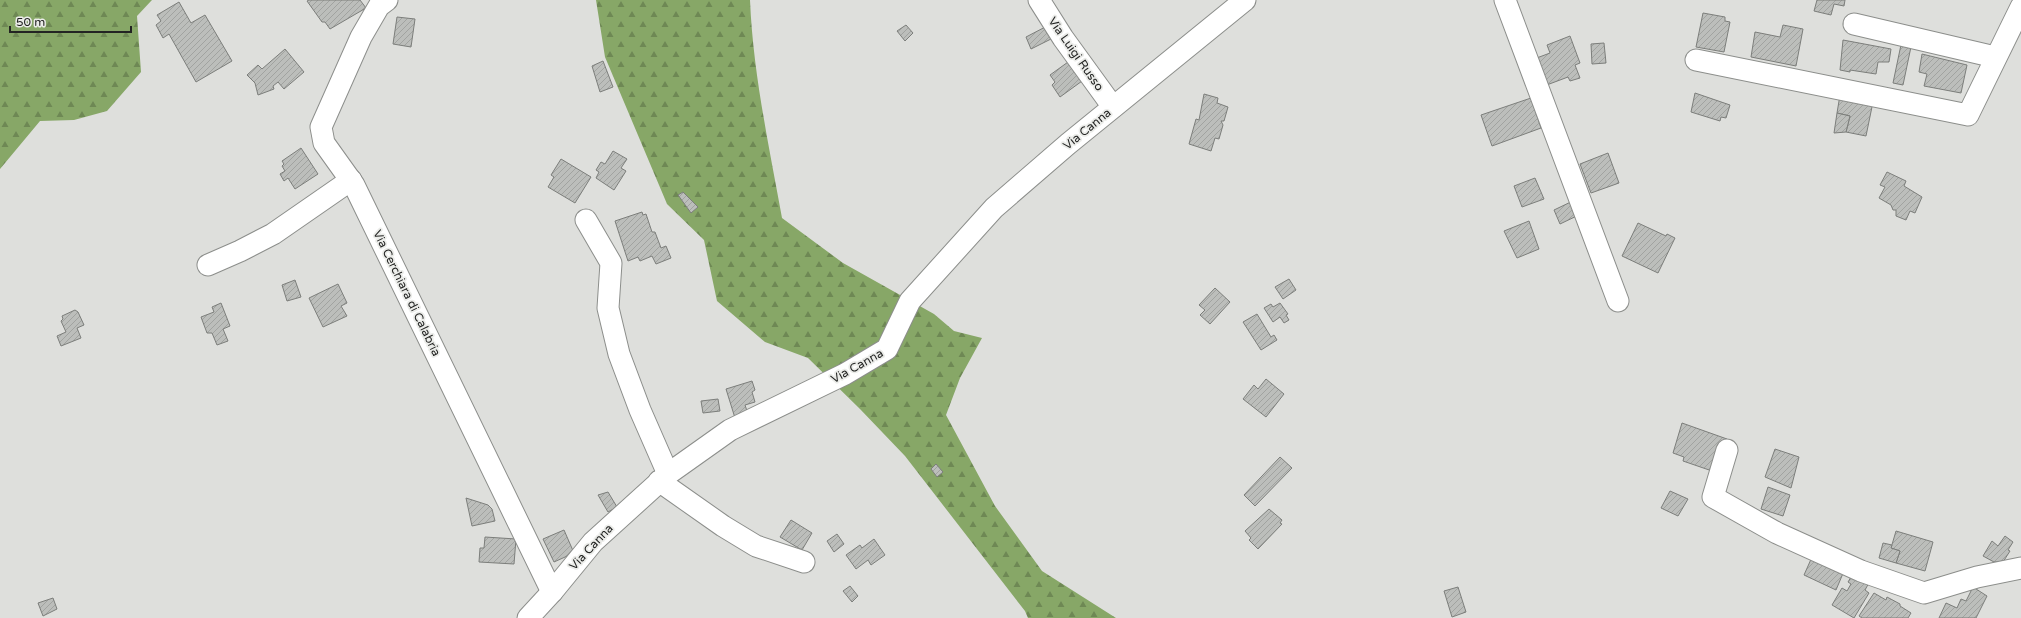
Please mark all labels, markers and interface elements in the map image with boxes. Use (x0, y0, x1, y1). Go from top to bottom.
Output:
scale bar (10, 8, 131, 34)
text: 50 m (16, 15, 45, 29)
street label: Via Luigi Russo (1045, 15, 1107, 93)
street label: Via Canna (1060, 105, 1114, 153)
street label: Via Cerchiara di Calabria (370, 228, 444, 358)
street label: Via Canna (828, 346, 886, 386)
street label: Via Canna (566, 521, 616, 573)

